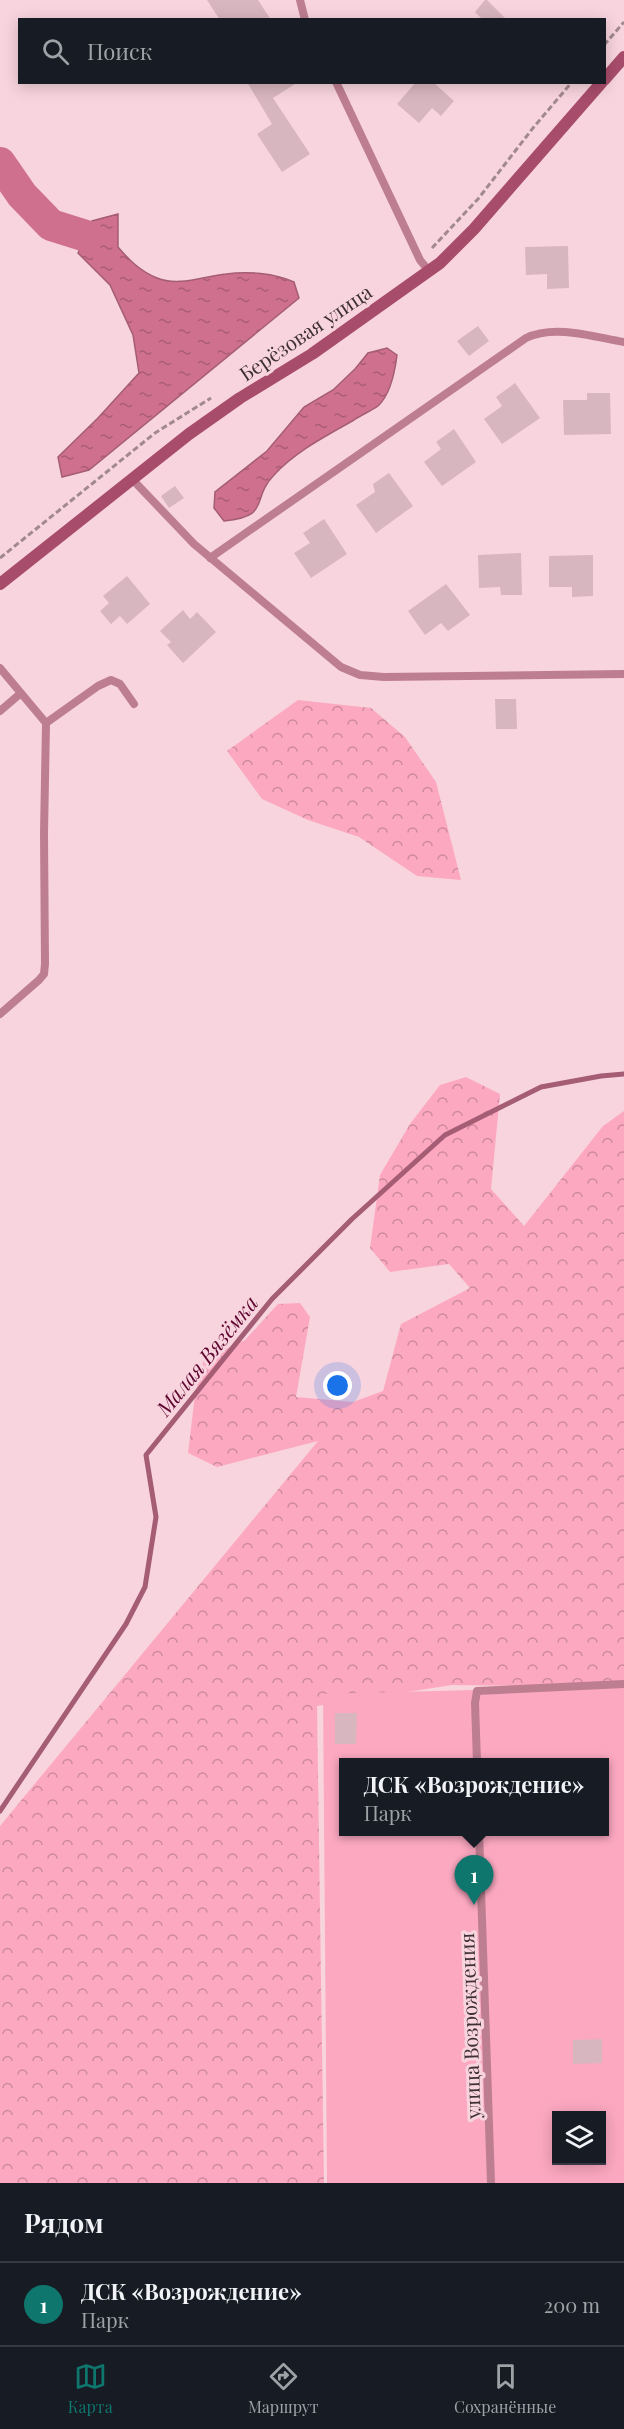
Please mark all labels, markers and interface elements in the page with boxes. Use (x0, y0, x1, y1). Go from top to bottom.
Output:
search box (18, 18, 606, 84)
icon: search (39, 35, 72, 68)
text: Поиск (87, 36, 152, 66)
street label: Берёзовая улица (233, 278, 377, 386)
water label: Малая Вязёмка (148, 1289, 263, 1422)
your location (323, 1371, 352, 1400)
popup (339, 1758, 609, 1836)
text: ДСК «Возрождение» (364, 1769, 584, 1799)
text: Парк (364, 1799, 412, 1826)
pin: 1 (454, 1856, 494, 1905)
street label: улица Возрождения (452, 1932, 486, 2121)
map controls (552, 2111, 606, 2165)
button: layers (552, 2111, 606, 2165)
text: Рядом (24, 2205, 103, 2240)
text: ДСК «Возрождение» (81, 2276, 302, 2306)
text: 1 (40, 2291, 47, 2318)
text: 200 m (544, 2291, 600, 2318)
text: Парк (81, 2306, 129, 2333)
tab: Карта (68, 2360, 113, 2417)
tab: Маршрут (248, 2360, 319, 2417)
tab: Сохранённые (454, 2360, 556, 2417)

